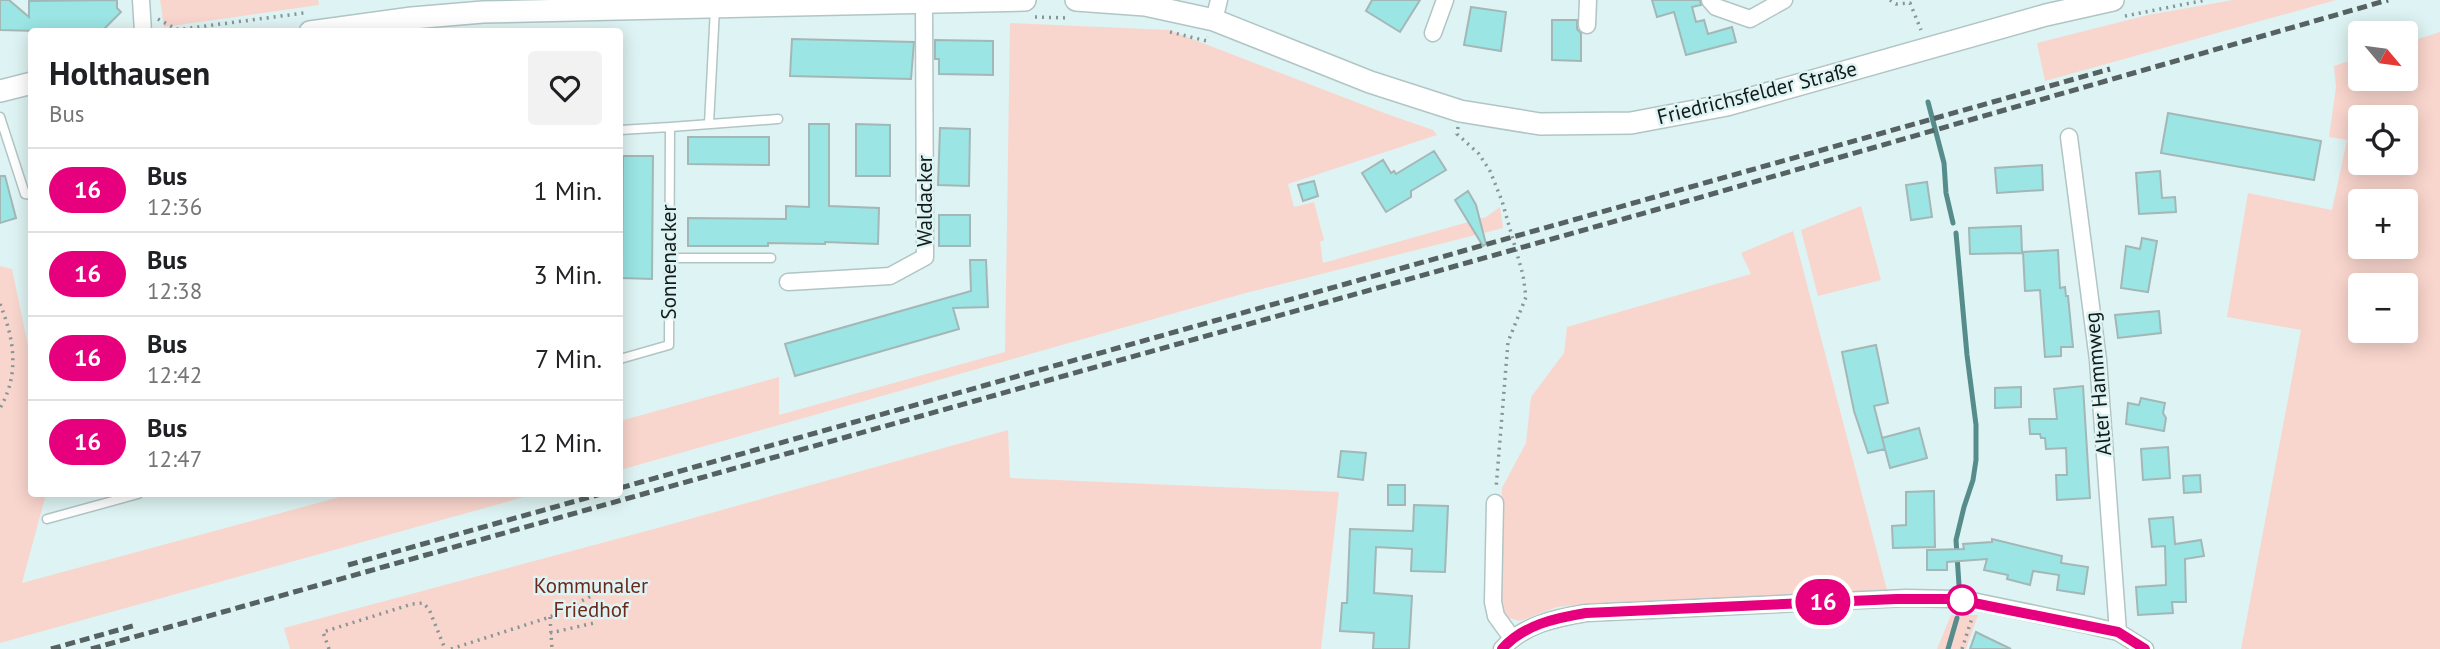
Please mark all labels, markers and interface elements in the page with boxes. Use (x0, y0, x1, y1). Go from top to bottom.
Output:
north arrow (2348, 21, 2418, 91)
map controls (2348, 21, 2418, 343)
text: Holthausen (49, 51, 210, 94)
button: heart (528, 51, 602, 125)
street label: Friedrichsfelder Straße (1654, 55, 1860, 130)
text: Bus (49, 99, 85, 128)
button: locate (2348, 105, 2418, 175)
street label: Waldacker (911, 155, 938, 247)
text: Bus (147, 159, 187, 192)
text: 16 (74, 174, 101, 205)
text: 1 Min. (534, 174, 602, 207)
button: + (2348, 189, 2418, 259)
text: 12:36 (147, 192, 202, 221)
street label: Sonnenacker (655, 204, 682, 320)
text: Bus (147, 243, 187, 276)
text: 16 (74, 258, 101, 289)
text: 3 Min. (534, 258, 602, 291)
button: − (2348, 273, 2418, 343)
text: 12:38 (147, 276, 202, 305)
street label: Alter Hammweg (2078, 311, 2117, 457)
text: Bus (147, 327, 187, 360)
text: 16 (74, 342, 101, 373)
text: 7 Min. (535, 342, 602, 375)
text: 12:42 (147, 360, 202, 389)
text: Bus (147, 411, 187, 444)
text: 16 (74, 426, 101, 457)
text: 12 Min. (519, 426, 602, 459)
text: 12:47 (147, 444, 202, 473)
park label: Kommunaler Friedhof (534, 572, 648, 623)
line badge: 16 (1792, 579, 1854, 625)
unlabelled marker (1947, 585, 1977, 615)
text: 16 (1809, 586, 1837, 617)

